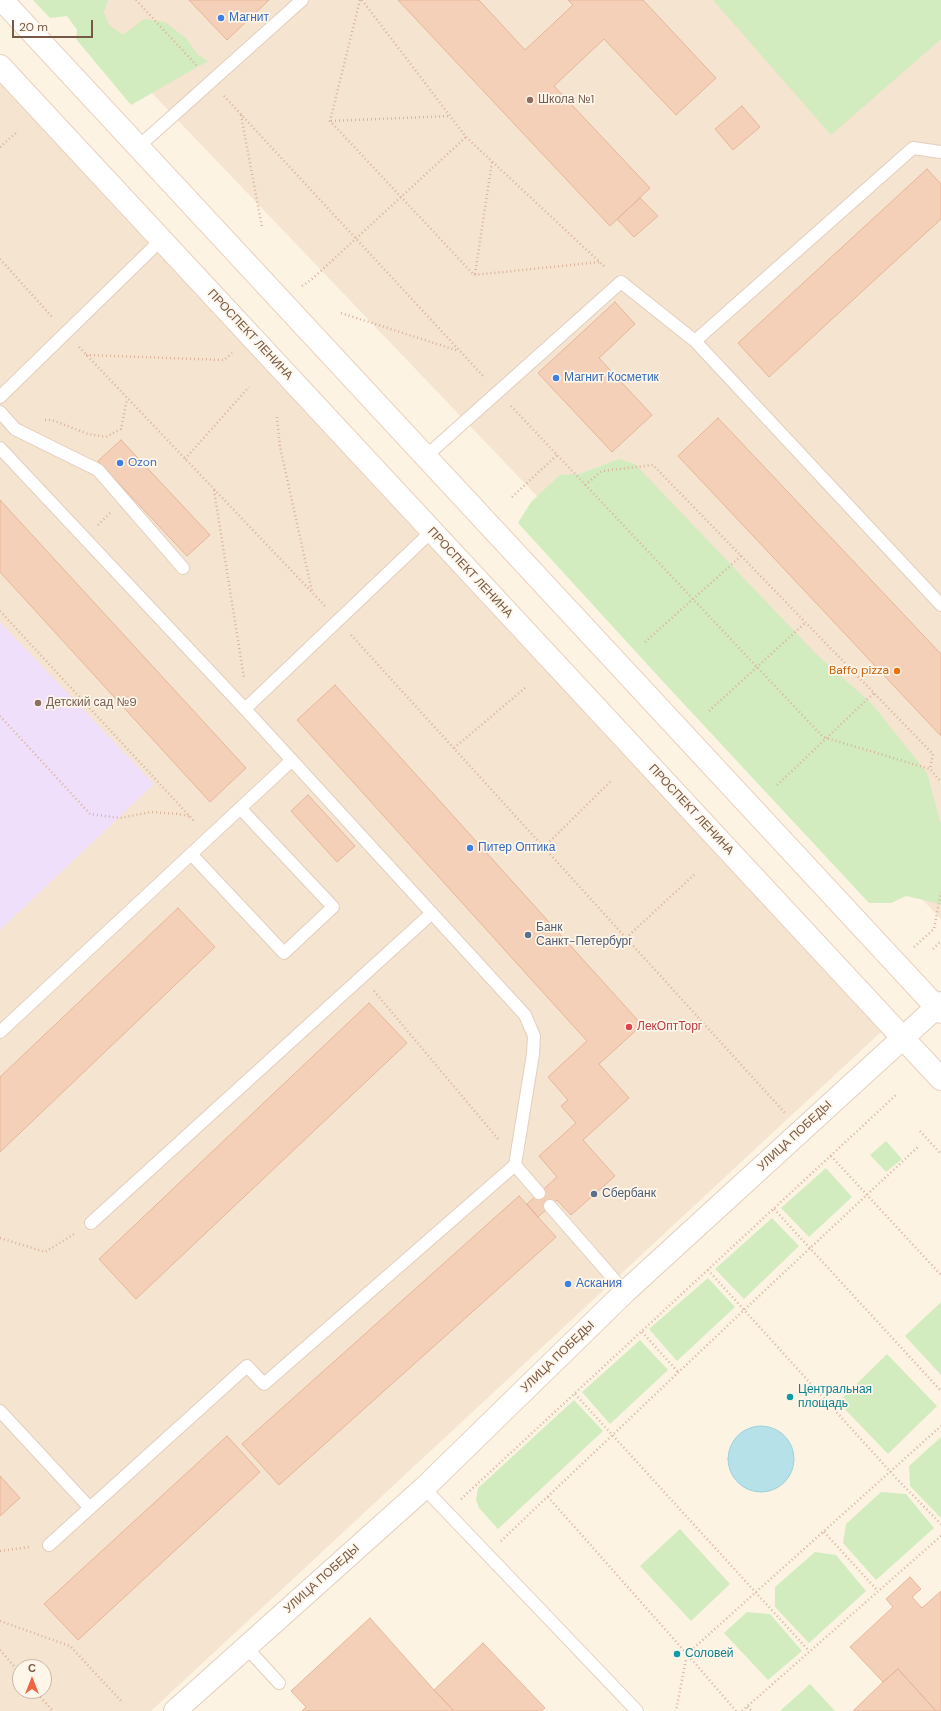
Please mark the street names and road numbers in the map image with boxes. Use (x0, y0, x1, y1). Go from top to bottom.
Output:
street label: ПРОСПЕКТ ЛЕНИНА (204, 287, 296, 383)
street label: ПРОСПЕКТ ЛЕНИНА (424, 525, 516, 621)
street label: ПРОСПЕКТ ЛЕНИНА (645, 762, 737, 858)
street label: УЛИЦА ПОБЕДЫ (755, 1098, 835, 1174)
street label: УЛИЦА ПОБЕДЫ (518, 1318, 598, 1396)
street label: УЛИЦА ПОБЕДЫ (281, 1541, 363, 1617)

